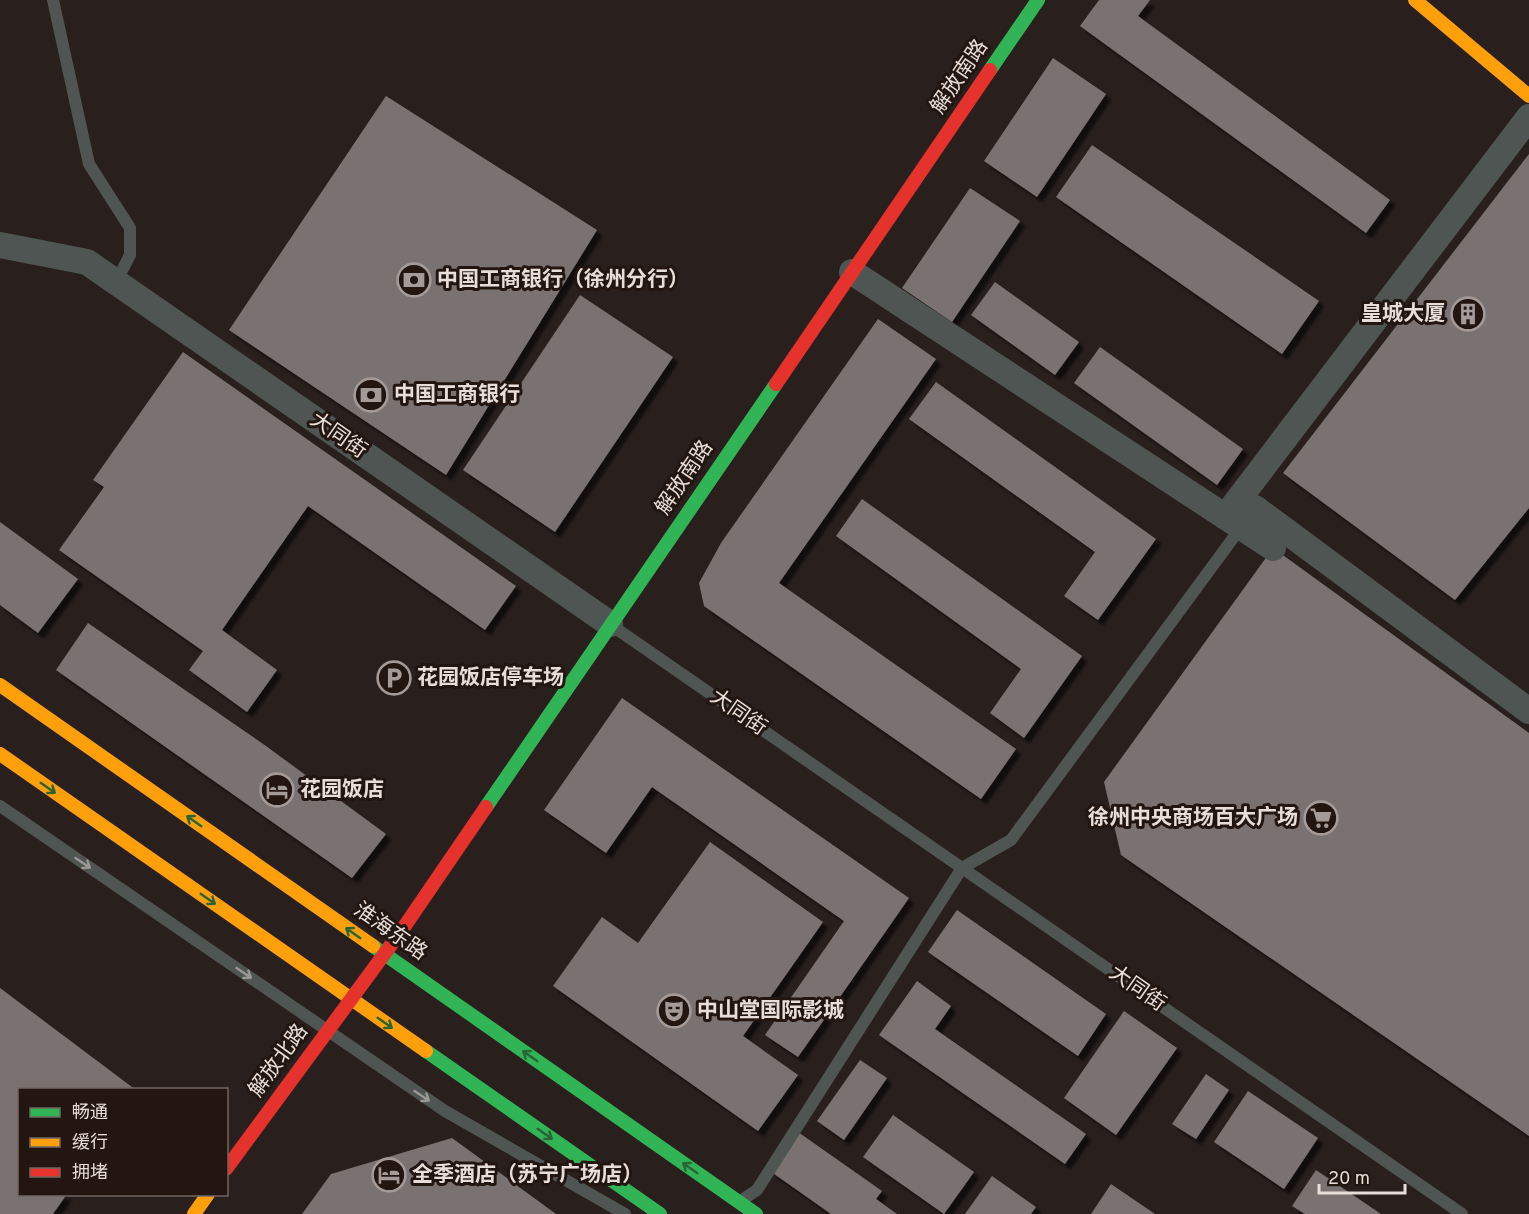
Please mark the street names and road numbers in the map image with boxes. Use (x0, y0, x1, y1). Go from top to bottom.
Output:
street label: 解放南路 (925, 35, 995, 119)
street label: 大同街 (304, 407, 372, 465)
street label: 解放南路 (650, 436, 720, 520)
street label: 大同街 (704, 684, 772, 742)
street label: 淮海东路 (348, 897, 432, 967)
street label: 大同街 (1103, 960, 1171, 1018)
street label: 解放北路 (243, 1019, 315, 1103)

